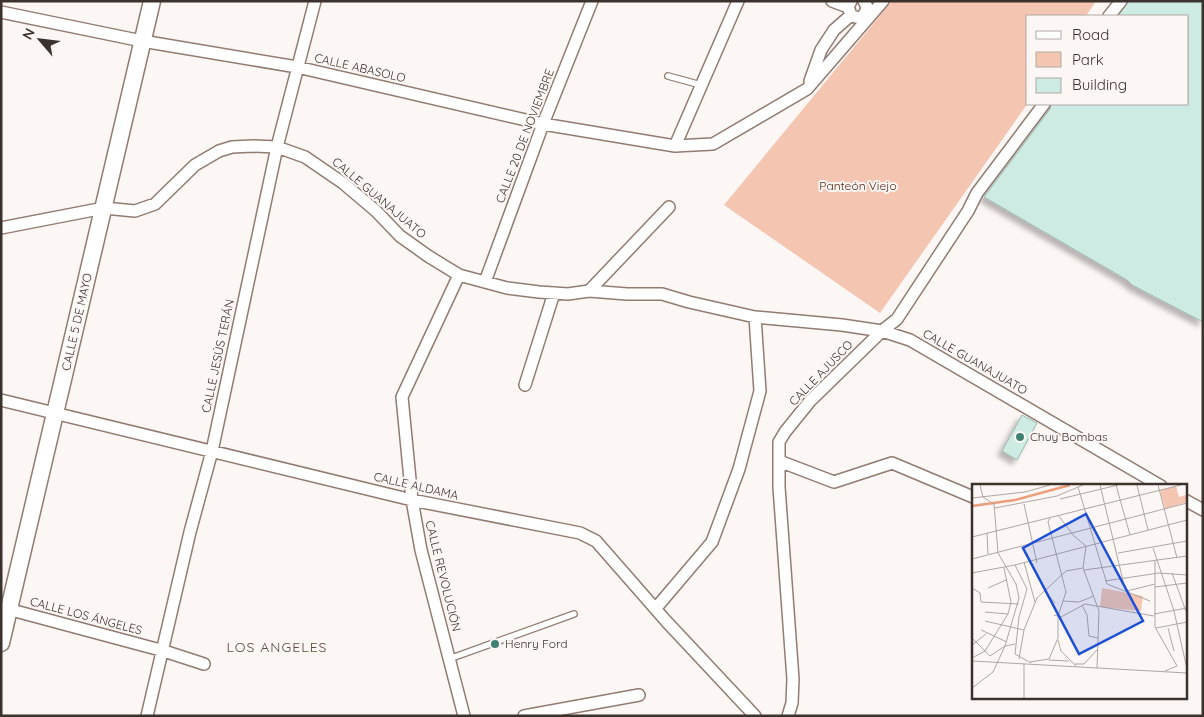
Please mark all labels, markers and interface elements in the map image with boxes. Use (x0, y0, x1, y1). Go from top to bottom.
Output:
north arrow (15, 15, 65, 65)
legend (1026, 15, 1189, 105)
text: N (18, 25, 39, 43)
text: Road (1072, 25, 1109, 44)
street label: CALLE ABASOLO (313, 50, 407, 85)
text: Park (1072, 50, 1104, 69)
street label: CALLE 20 DE NOVIEMBRE (492, 66, 557, 205)
text: Building (1072, 75, 1127, 94)
street label: CALLE GUANAJUATO (329, 154, 429, 241)
park label: Panteón Viejo (819, 178, 897, 193)
street label: CALLE 5 DE MAYO (58, 272, 95, 372)
street label: CALLE JESÚS TERÁN (198, 298, 237, 414)
street label: CALLE GUANAJUATO (920, 326, 1030, 398)
street label: CALLE AJUSCO (786, 337, 856, 409)
place label: Chuy Bombas (1030, 429, 1108, 444)
marker: Chuy Bombas (1014, 431, 1026, 443)
street label: CALLE ALDAMA (372, 468, 460, 503)
inset map (972, 484, 1186, 700)
street label: CALLE REVOLUCIÓN (422, 519, 465, 633)
street label: CALLE LOS ÁNGELES (28, 593, 144, 638)
place label: Henry Ford (505, 636, 568, 651)
district label: LOS ANGELES (227, 638, 327, 656)
marker: Henry Ford (489, 638, 501, 650)

